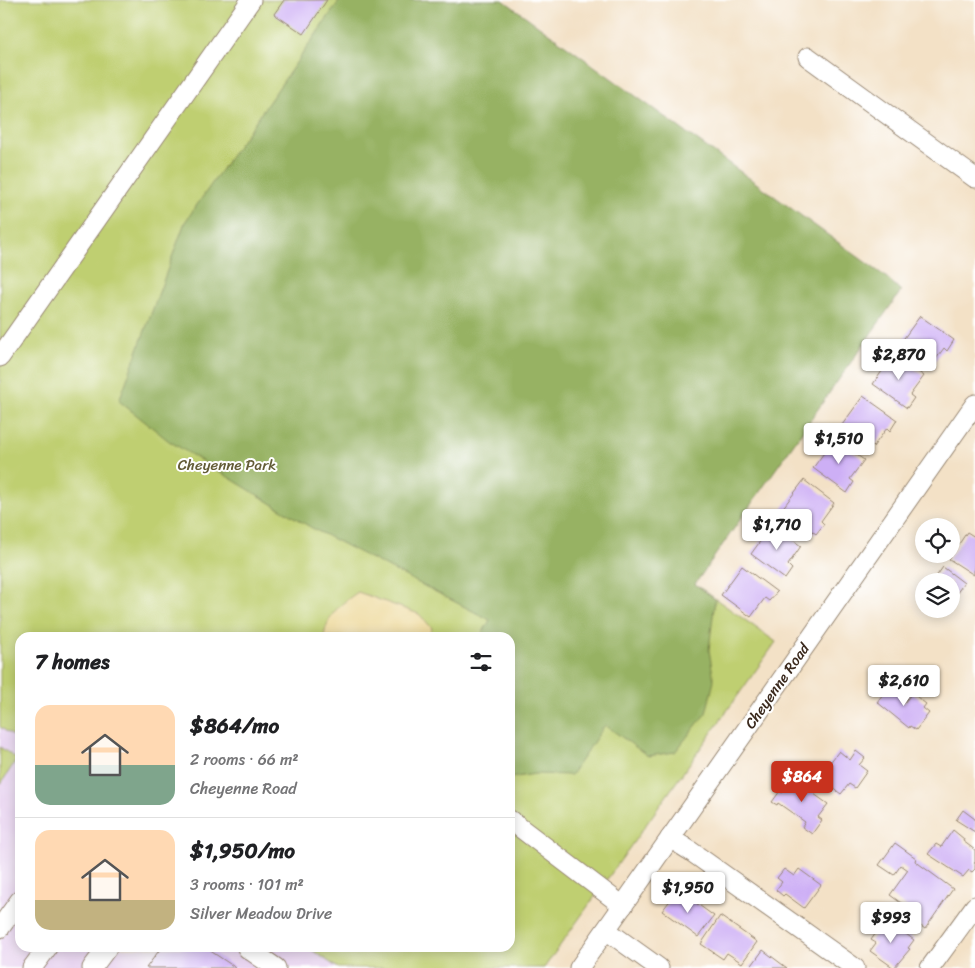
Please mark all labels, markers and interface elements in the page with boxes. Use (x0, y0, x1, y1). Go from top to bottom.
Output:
pin: $2,870 (858, 338, 940, 381)
text: $2,870 (872, 340, 926, 369)
pin: $1,510 (798, 422, 880, 465)
text: $1,510 (815, 424, 863, 453)
park label: Cheyenne Park (178, 452, 276, 478)
pin: $1,710 (736, 508, 818, 551)
text: $1,710 (753, 510, 801, 539)
map controls (915, 518, 960, 618)
button: locate (915, 518, 960, 563)
button: layers (915, 573, 960, 618)
street label: Cheyenne Road (738, 637, 817, 734)
text: 7 homes (35, 643, 110, 681)
icon: filters (467, 648, 495, 676)
pin: $2,610 (863, 664, 945, 707)
text: $2,610 (879, 666, 929, 695)
text: $864/mo (190, 707, 279, 745)
icon: home (75, 725, 135, 785)
text: 2 rooms · 66 m² (190, 745, 299, 774)
pin: $864 (772, 760, 832, 803)
text: $864 (782, 762, 822, 791)
text: Cheyenne Road (190, 774, 297, 803)
text: $1,950/mo (190, 832, 295, 870)
icon: home (75, 850, 135, 910)
text: 3 rooms · 101 m² (190, 870, 304, 899)
pin: $1,950 (647, 872, 729, 914)
text: $1,950 (662, 873, 714, 902)
text: Silver Meadow Drive (190, 899, 332, 928)
pin: $993 (861, 902, 921, 944)
text: $993 (871, 903, 911, 932)

